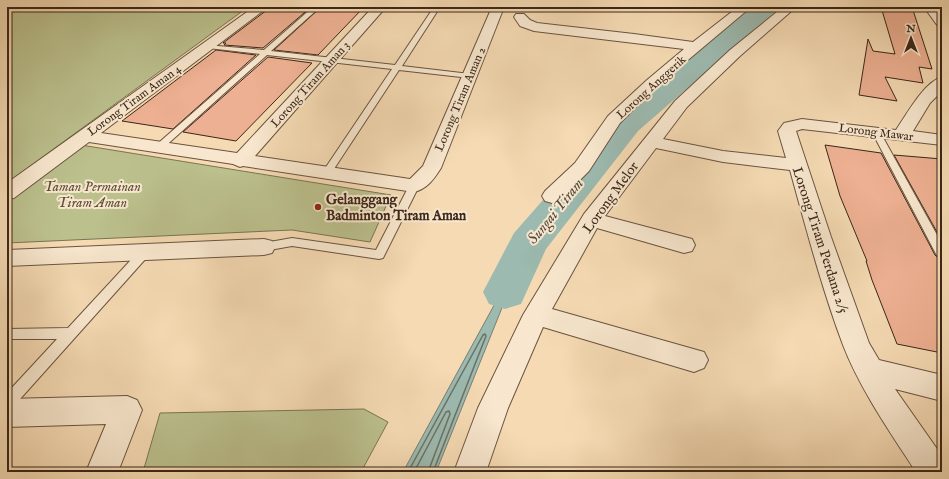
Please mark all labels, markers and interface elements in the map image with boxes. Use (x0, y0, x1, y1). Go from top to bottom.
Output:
north arrow (891, 18, 931, 58)
text: N (905, 22, 916, 36)
street label: Lorong Tiram Aman 3 (268, 38, 353, 131)
street label: Lorong Tiram Aman 2 (432, 44, 489, 154)
street label: Lorong Anggerik (613, 52, 690, 123)
street label: Lorong Tiram Aman 4 (84, 61, 184, 139)
street label: Lorong Mawar (838, 120, 915, 145)
street label: Lorong Melor (579, 158, 643, 237)
street label: Lorong Tiram Perdana 2/5 (788, 165, 852, 316)
water label: Sungai Tiram (523, 175, 588, 249)
park label: Taman Permainan Tiram Aman (43, 178, 141, 212)
place label: Gelanggang Badminton Tiram Aman (326, 191, 467, 225)
marker: Gelanggang Badminton Tiram Aman (313, 202, 323, 212)

